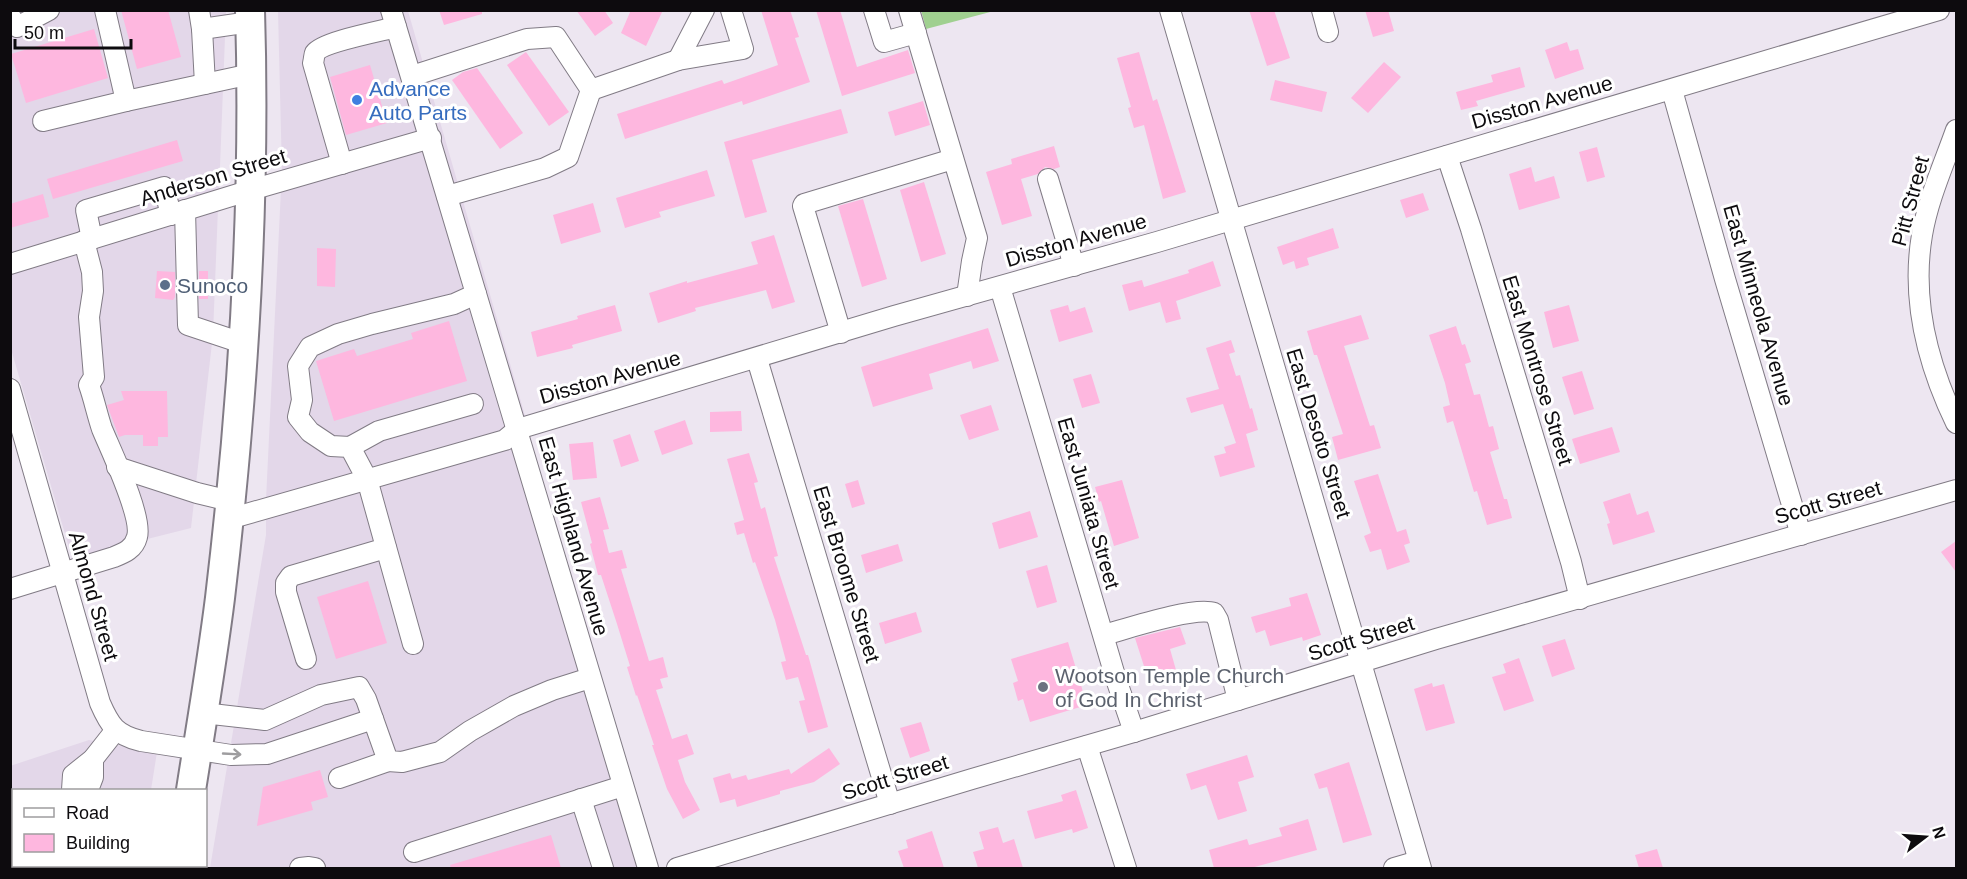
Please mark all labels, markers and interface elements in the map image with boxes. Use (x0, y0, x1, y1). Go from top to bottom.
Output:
scale bar (15, 12, 130, 50)
text: 50 m (24, 23, 64, 43)
street label: Disston Avenue (1469, 71, 1615, 133)
place label: Advance Auto Parts (369, 77, 467, 124)
marker: Advance Auto Parts (350, 93, 364, 107)
street label: Anderson Street (137, 144, 289, 210)
street label: Pitt Street (1887, 153, 1933, 249)
street label: East Minneola Avenue (1719, 202, 1799, 408)
street label: Disston Avenue (1003, 209, 1149, 271)
street label: East Montrose Street (1498, 272, 1578, 468)
place label: Sunoco (177, 274, 248, 297)
marker: Sunoco (158, 278, 172, 292)
street label: East Desoto Street (1282, 345, 1356, 521)
street label: Disston Avenue (537, 346, 683, 408)
street label: East Juniata Street (1053, 415, 1125, 592)
street label: East Highland Avenue (535, 434, 613, 638)
street label: Scott Street (1772, 476, 1884, 528)
street label: East Broome Street (809, 483, 885, 665)
street label: Almond Street (65, 529, 123, 663)
street label: Scott Street (1305, 611, 1417, 665)
place label: Wootson Temple Church of God In Christ (1055, 664, 1284, 711)
marker: Wootson Temple Church of God In Christ (1036, 680, 1050, 694)
one-way arrow (222, 749, 242, 760)
street label: Scott Street (839, 750, 951, 804)
legend (12, 789, 207, 867)
text: Road (66, 803, 109, 823)
north arrow (1895, 807, 1955, 867)
text: N (1929, 825, 1949, 841)
text: Building (66, 833, 130, 853)

